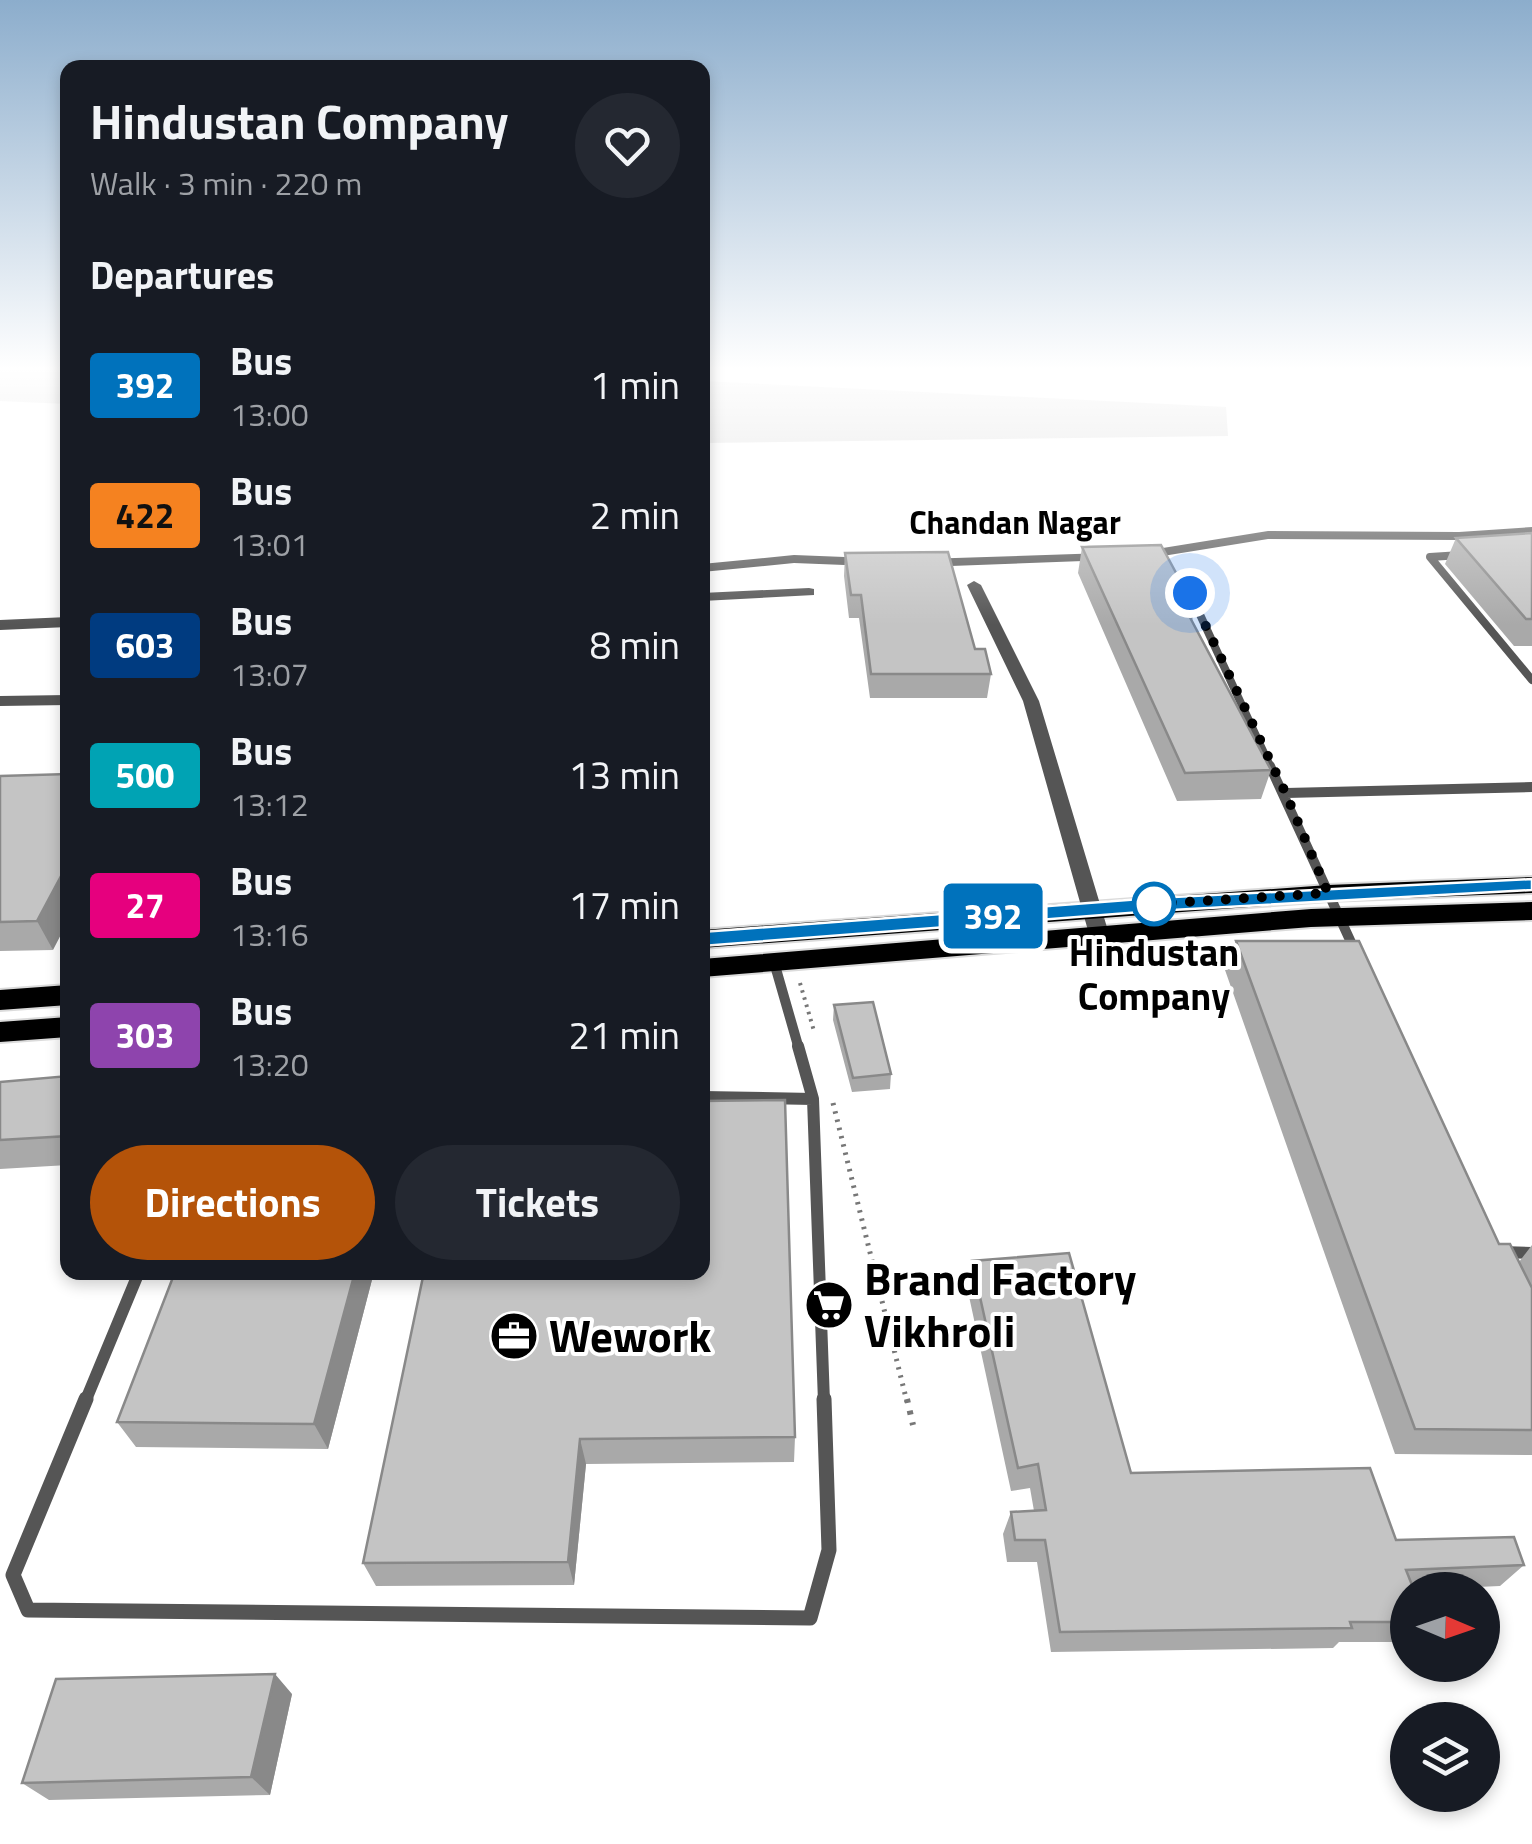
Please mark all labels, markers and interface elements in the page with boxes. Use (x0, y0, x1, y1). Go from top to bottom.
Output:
text: Hindustan Company (90, 85, 509, 158)
button: heart (575, 93, 680, 198)
text: Walk · 3 min · 220 m (90, 159, 362, 207)
text: Departures (90, 246, 274, 304)
text: Bus (230, 332, 292, 390)
text: 1 min (590, 356, 680, 414)
text: 392 (116, 358, 174, 412)
text: 13:00 (230, 390, 309, 438)
text: Bus (230, 462, 292, 520)
text: 2 min (590, 486, 680, 544)
text: 422 (116, 488, 174, 542)
district label: Chandan Nagar (909, 498, 1121, 546)
text: 13:01 (230, 520, 309, 568)
your location (1165, 568, 1215, 618)
text: Bus (230, 592, 292, 650)
text: 8 min (590, 616, 680, 674)
text: 603 (116, 618, 174, 672)
text: 13:07 (230, 650, 309, 698)
text: Bus (230, 722, 292, 780)
text: 13 min (569, 746, 680, 804)
text: 500 (116, 748, 174, 802)
text: 13:12 (230, 780, 309, 828)
text: Bus (230, 852, 292, 910)
text: 17 min (569, 876, 680, 934)
text: 27 (125, 878, 165, 932)
marker: Hindustan Company (1133, 883, 1175, 925)
line badge: 392 (936, 884, 1050, 948)
text: 392 (964, 889, 1022, 943)
text: 13:16 (230, 910, 309, 958)
place label: Hindustan Company (1069, 923, 1239, 1025)
text: Bus (230, 982, 292, 1040)
text: 21 min (569, 1006, 680, 1064)
text: 303 (116, 1008, 174, 1062)
text: 13:20 (230, 1040, 309, 1088)
button: Directions (90, 1145, 375, 1260)
button: Tickets (395, 1145, 680, 1260)
place label: Brand Factory Vikhroli (864, 1244, 1136, 1364)
supermarket icon: Brand Factory Vikhroli (803, 1279, 855, 1331)
place label: Wework (549, 1301, 712, 1369)
office icon: Wework (488, 1310, 540, 1362)
north arrow (1390, 1572, 1500, 1682)
map controls (1390, 1572, 1500, 1812)
button: layers (1390, 1702, 1500, 1812)

